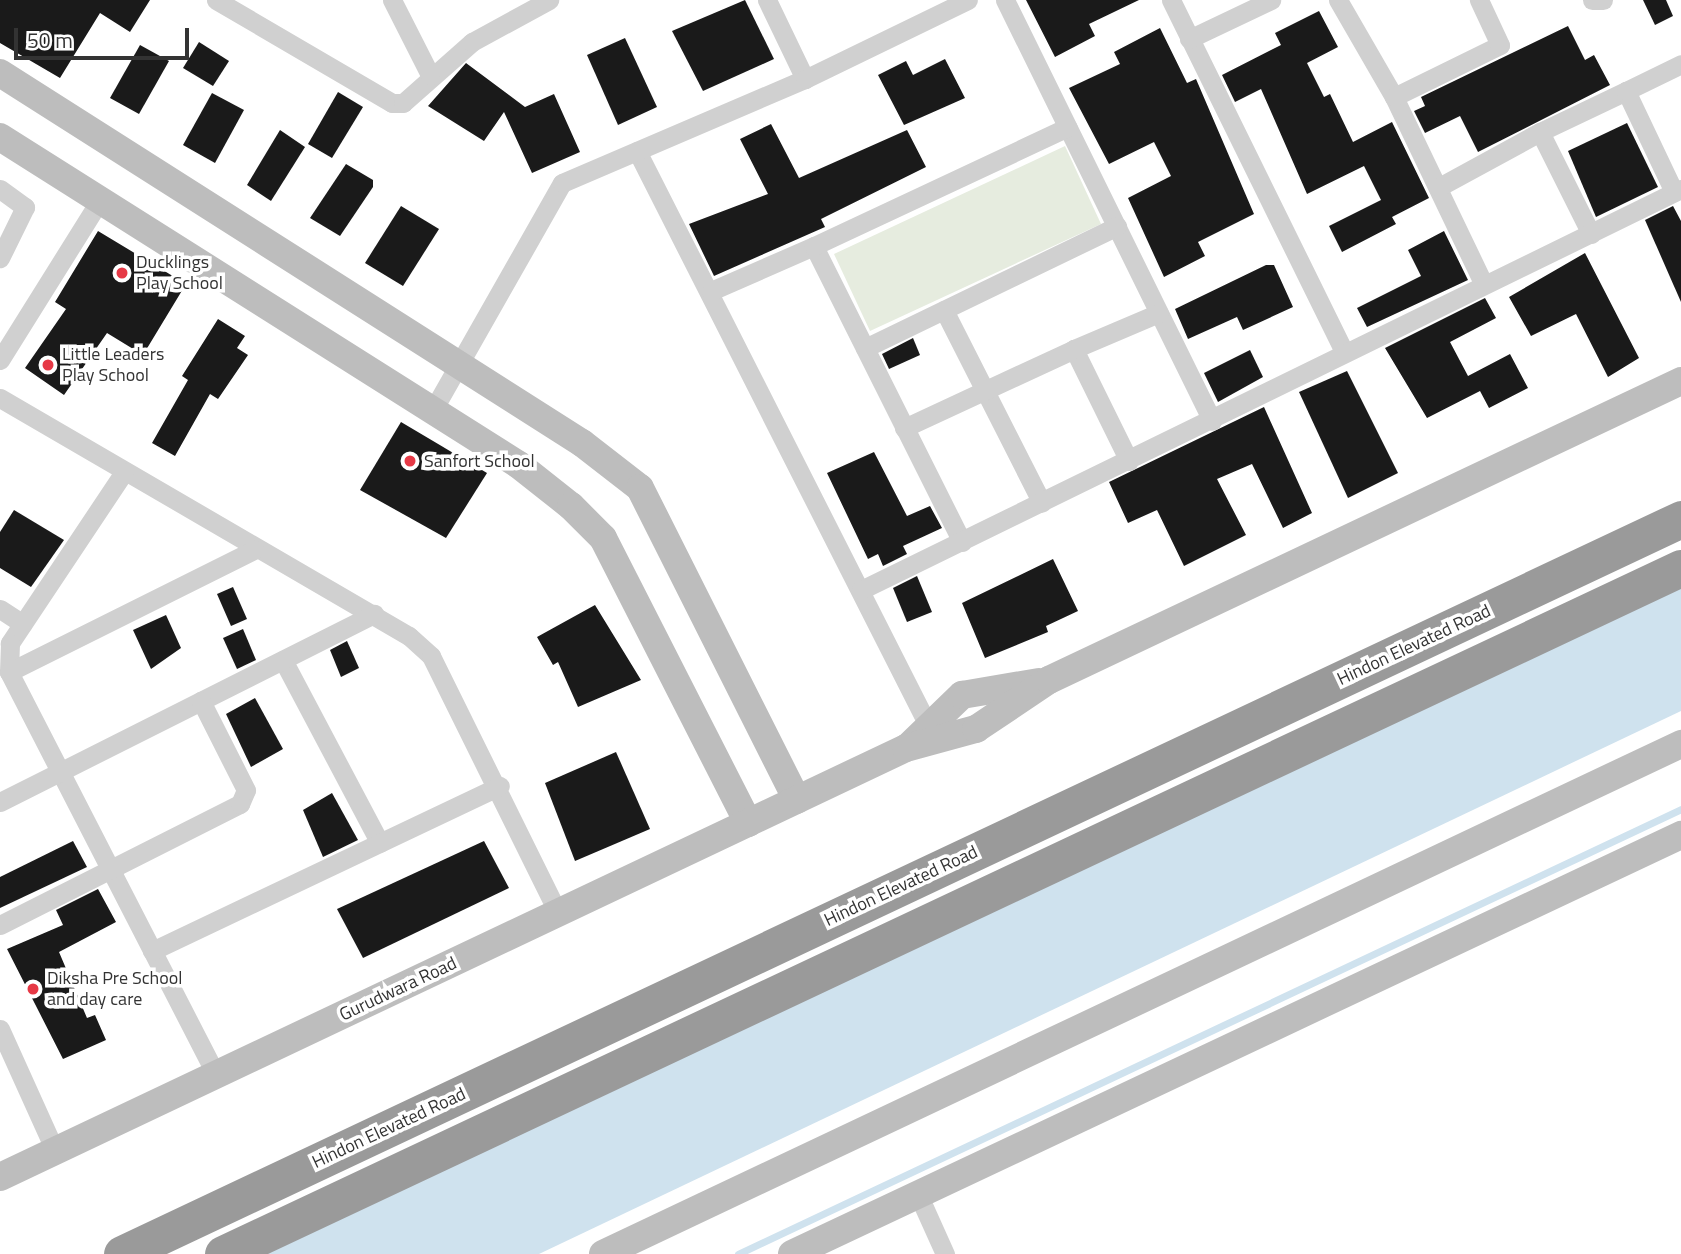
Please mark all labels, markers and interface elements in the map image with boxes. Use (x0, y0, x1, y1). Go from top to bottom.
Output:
scale bar (18, 14, 192, 58)
text: 50 m (27, 24, 73, 56)
place label: Ducklings Play School (136, 252, 223, 294)
marker: Ducklings Play School (114, 265, 130, 281)
place label: Little Leaders Play School (62, 344, 164, 386)
marker: Little Leaders Play School (40, 357, 56, 373)
place label: Sanfort School (424, 450, 535, 472)
marker: Sanfort School (402, 453, 418, 469)
street label: Hindon Elevated Road (1334, 600, 1494, 690)
street label: Hindon Elevated Road (821, 841, 981, 931)
street label: Gurudwara Road (336, 952, 460, 1026)
place label: Diksha Pre School and day care (47, 968, 182, 1010)
marker: Diksha Pre School and day care (25, 981, 41, 997)
street label: Hindon Elevated Road (309, 1083, 469, 1173)

